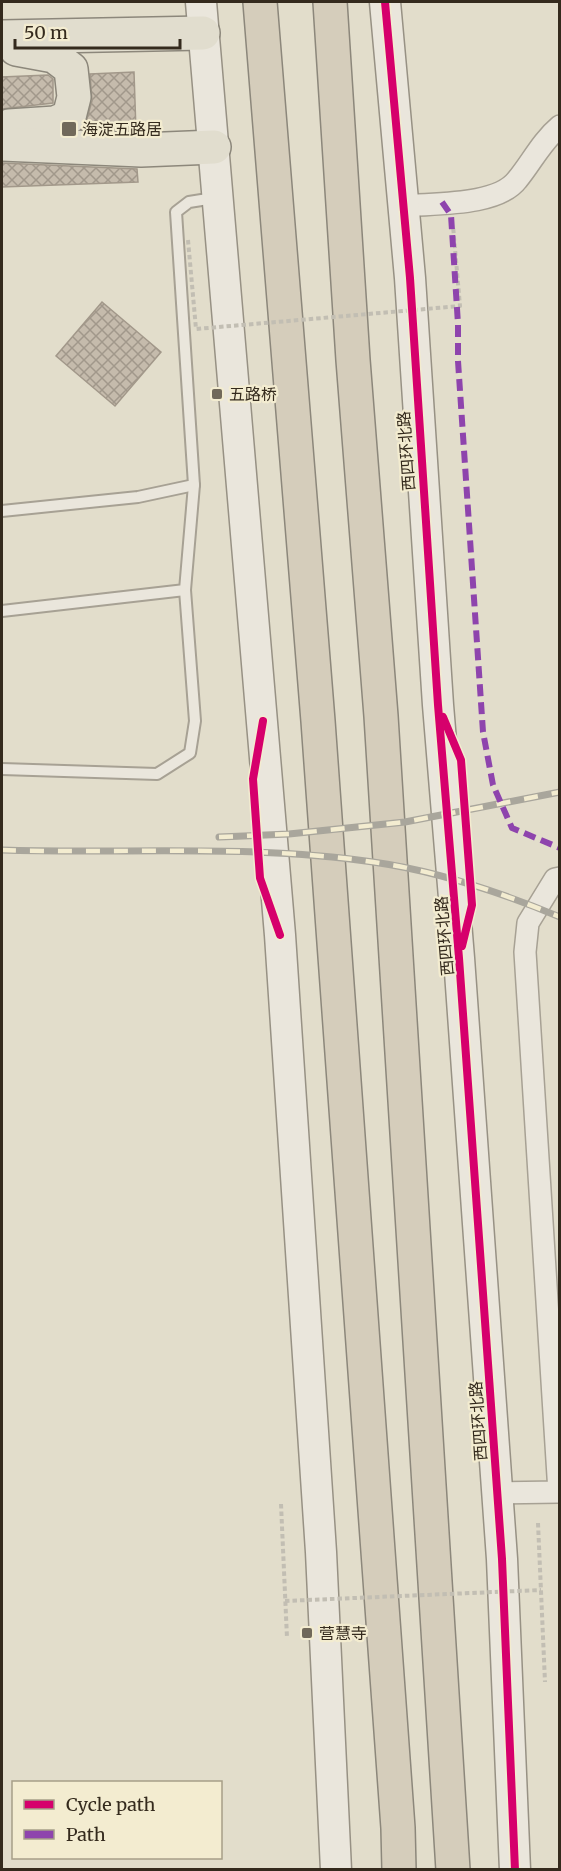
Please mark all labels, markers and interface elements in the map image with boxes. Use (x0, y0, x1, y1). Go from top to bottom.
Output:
scale bar (15, 12, 180, 50)
text: 50 m (24, 21, 68, 44)
place label: 海淀五路居 (82, 119, 162, 139)
marker: 海淀五路居 (60, 120, 78, 138)
place label: 五路桥 (229, 384, 277, 404)
marker: 五路桥 (210, 387, 224, 401)
street label: 西四环北路 (393, 410, 419, 492)
street label: 西四环北路 (431, 895, 457, 977)
street label: 西四环北路 (465, 1380, 491, 1462)
place label: 营慧寺 (319, 1623, 367, 1643)
marker: 营慧寺 (300, 1626, 314, 1640)
legend (12, 1781, 222, 1859)
text: Cycle path (66, 1793, 156, 1816)
text: Path (66, 1823, 106, 1846)

